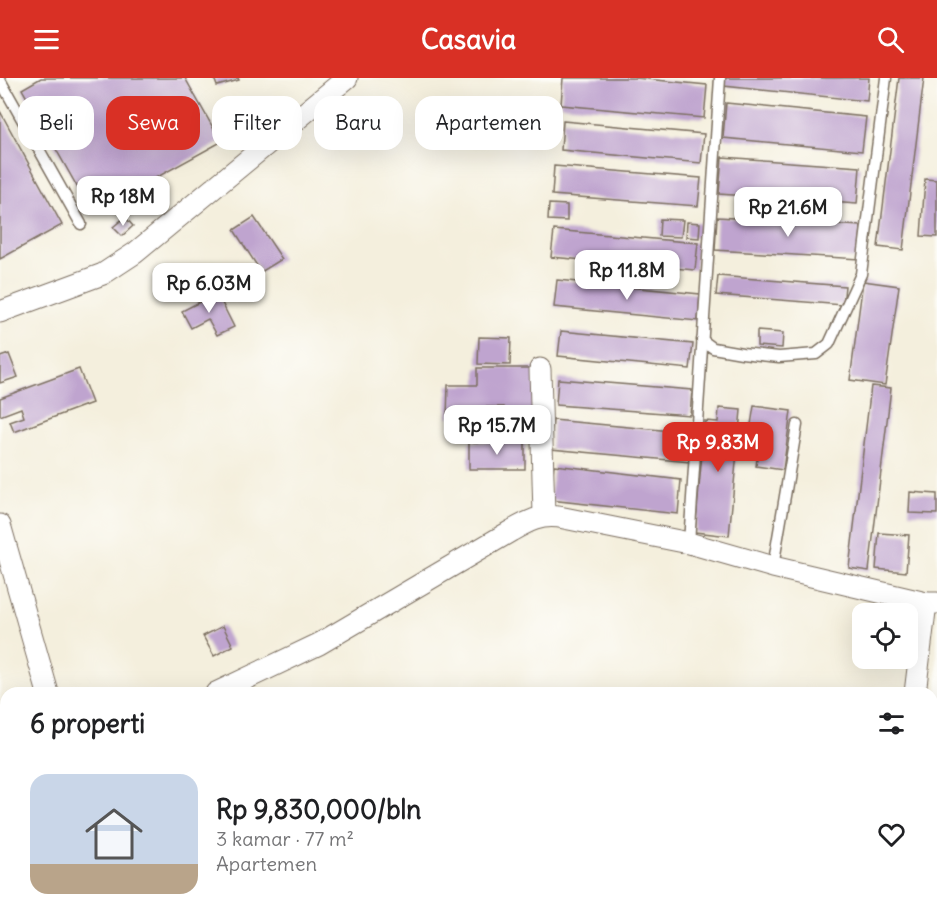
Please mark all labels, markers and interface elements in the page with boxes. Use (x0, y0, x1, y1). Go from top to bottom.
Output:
text: Casavia (421, 22, 516, 56)
icon: menu (30, 23, 63, 56)
icon: search (874, 23, 907, 56)
chip: Beli (18, 96, 94, 150)
chip: Sewa (106, 96, 200, 150)
chip: Filter (212, 96, 302, 150)
chip: Baru (314, 96, 403, 150)
chip: Apartemen (415, 96, 563, 150)
pin: Rp 18M (74, 176, 172, 227)
text: Rp 18M (91, 183, 155, 208)
pin: Rp 21.6M (726, 187, 850, 238)
text: Rp 21.6M (748, 194, 828, 219)
pin: Rp 11.8M (565, 250, 689, 301)
text: Rp 11.8M (589, 257, 665, 282)
pin: Rp 6.03M (147, 263, 271, 314)
text: Rp 6.03M (166, 270, 252, 295)
pin: Rp 15.7M (435, 405, 559, 456)
text: Rp 15.7M (458, 412, 536, 437)
pin: Rp 9.83M (656, 422, 780, 473)
text: Rp 9.83M (676, 429, 760, 454)
map controls (852, 603, 918, 669)
button: locate (852, 603, 918, 669)
text: 6 properti (30, 707, 145, 740)
icon: filters (875, 707, 908, 740)
text: Rp 9,830,000/bln (216, 793, 421, 826)
icon: home (78, 798, 150, 870)
icon: heart (875, 818, 908, 851)
text: 3 kamar · 77 m² (216, 826, 354, 851)
text: Apartemen (216, 851, 317, 876)

